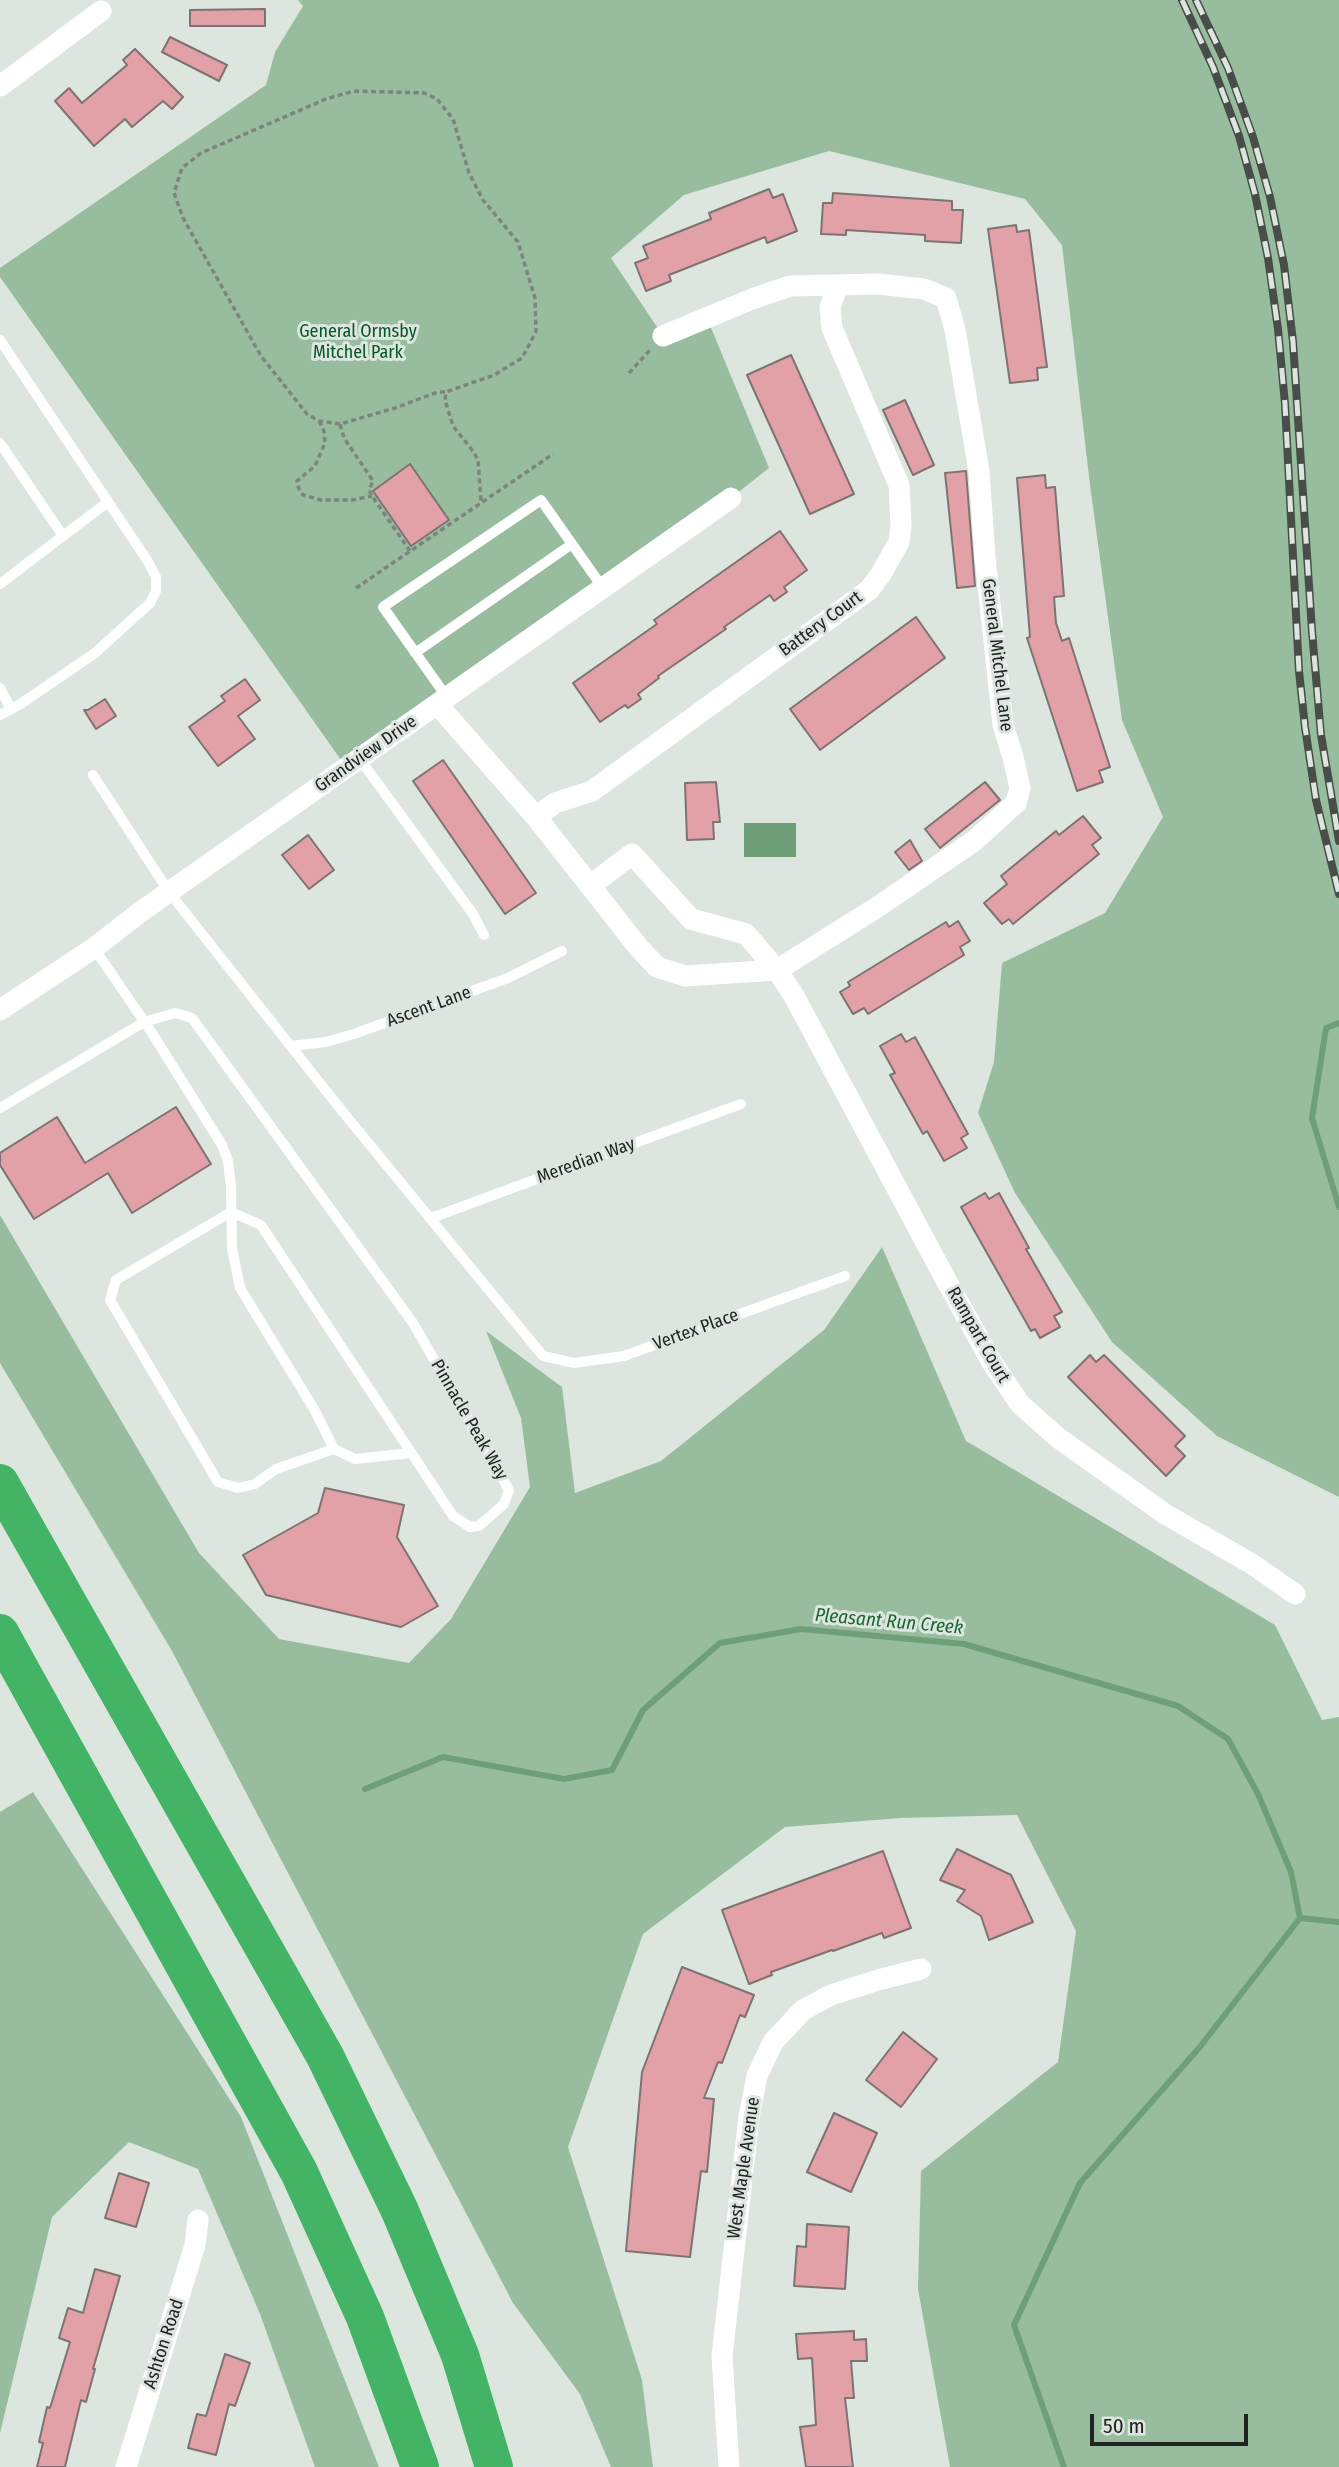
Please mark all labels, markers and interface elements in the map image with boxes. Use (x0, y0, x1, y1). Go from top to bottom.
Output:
park label: General Ormsby Mitchel Park (299, 321, 417, 364)
street label: General Mitchel Lane (977, 577, 1017, 733)
street label: Battery Court (775, 587, 867, 661)
street label: Grandview Drive (311, 711, 421, 797)
street label: Ascent Lane (384, 982, 474, 1032)
street label: Meredian Way (534, 1133, 638, 1189)
street label: Rampart Court (942, 1283, 1014, 1387)
street label: Vertex Place (650, 1305, 742, 1355)
street label: Pinnacle Peak Way (426, 1356, 512, 1484)
water label: Pleasant Run Creek (814, 1604, 964, 1640)
street label: West Maple Avenue (723, 2096, 765, 2240)
street label: Ashton Road (139, 2297, 189, 2391)
scale bar (1094, 2400, 1252, 2444)
text: 50 m (1103, 2413, 1145, 2439)

